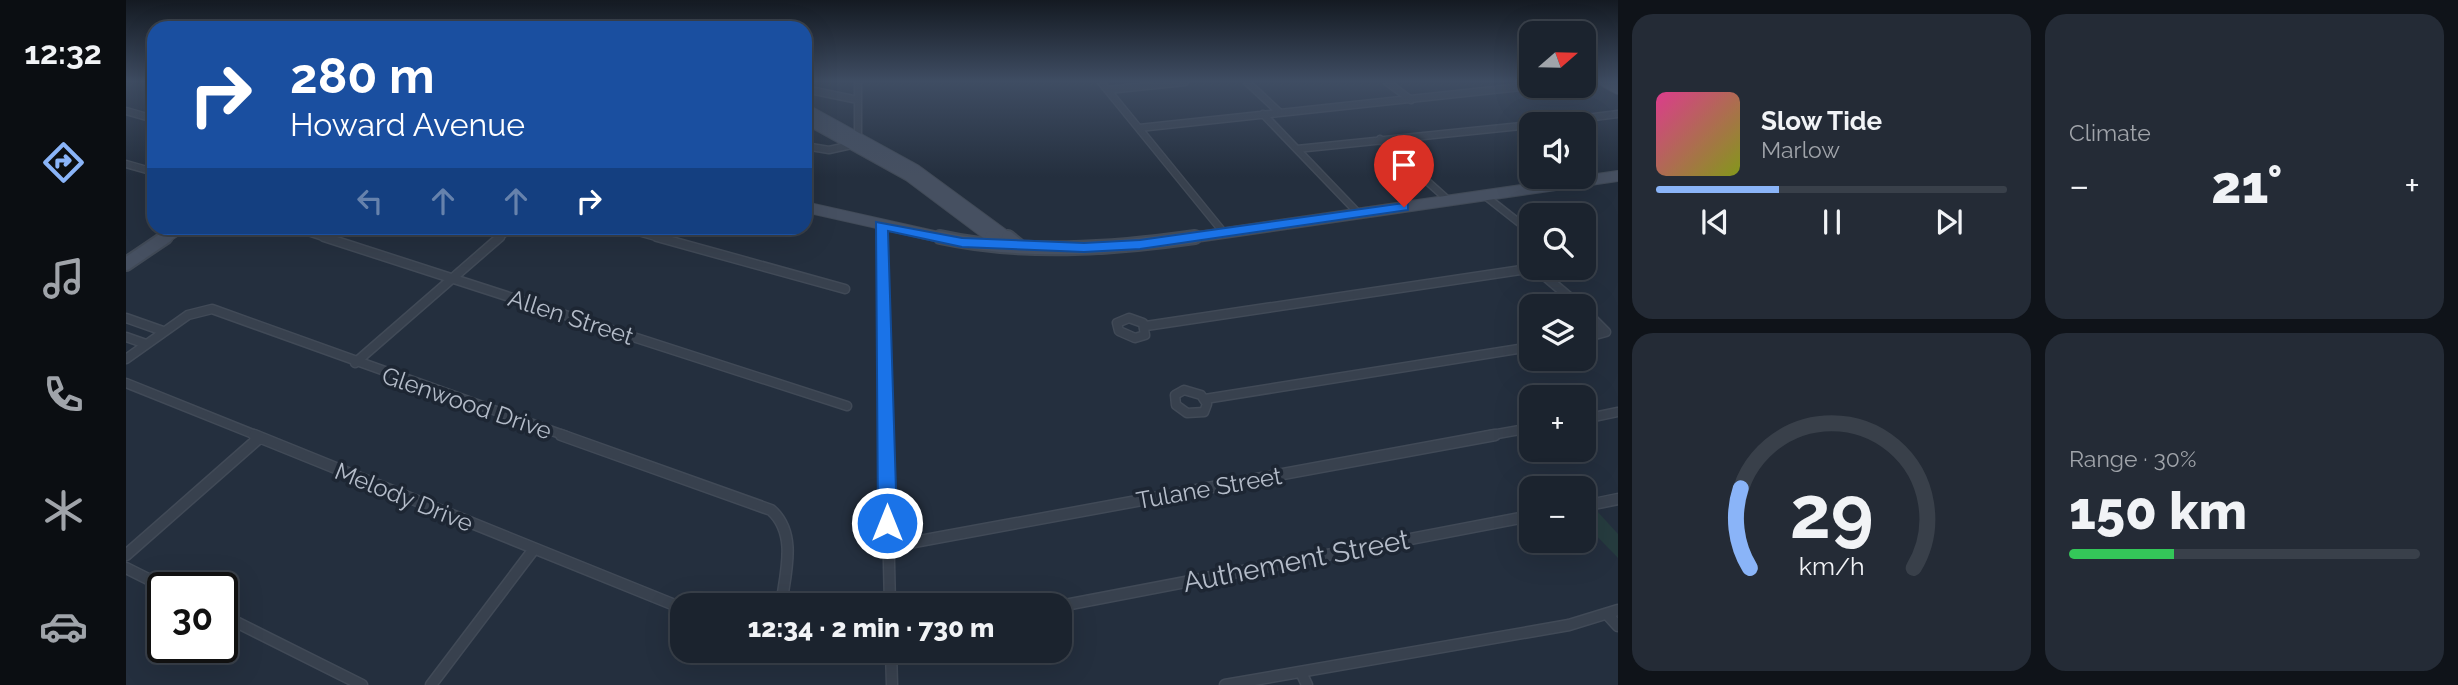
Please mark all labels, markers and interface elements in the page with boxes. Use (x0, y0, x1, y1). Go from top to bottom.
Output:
north arrow (1519, 21, 1596, 98)
map controls (1519, 21, 1596, 553)
text: 12:32 (24, 34, 102, 71)
text: 280 m (290, 47, 435, 104)
icon: right (175, 49, 266, 140)
text: Howard Avenue (290, 106, 525, 143)
text: Slow Tide (1761, 106, 1882, 136)
button: sound (1519, 112, 1596, 189)
text: Climate (2069, 119, 2151, 146)
pin (1374, 135, 1434, 207)
text: Marlow (1761, 136, 1840, 163)
icon: directions (39, 138, 88, 187)
icon: arrive (1385, 146, 1423, 184)
text: 21° (2211, 154, 2282, 215)
text: − (2069, 163, 2089, 208)
text: + (2404, 163, 2420, 208)
icon: left (351, 182, 389, 220)
icon: ahead (424, 182, 462, 220)
icon: ahead (497, 182, 535, 220)
icon: right (570, 182, 608, 220)
button: search (1519, 203, 1596, 280)
icon: previous (1696, 203, 1734, 241)
icon: pause (1813, 203, 1851, 241)
icon: next (1930, 203, 1968, 241)
icon: music (39, 254, 88, 303)
street label: Allen Street (505, 283, 637, 351)
button: layers (1519, 294, 1596, 371)
street label: Glenwood Drive (378, 360, 556, 446)
icon: phone (39, 370, 88, 419)
button: + (1519, 385, 1596, 462)
text: Range · 30% (2069, 445, 2196, 472)
street label: Melody Drive (331, 456, 477, 538)
street label: Tulane Street (1134, 461, 1284, 515)
text: 29 (1790, 470, 1873, 555)
button: − (1519, 476, 1596, 553)
text: 150 km (2069, 480, 2247, 541)
icon: climate (39, 486, 88, 535)
position arrow (850, 486, 924, 560)
street label: Authement Street (1180, 523, 1413, 599)
text: km/h (1799, 551, 1864, 581)
speed limit sign: 30 (147, 572, 238, 663)
icon: car (39, 602, 88, 651)
text: 12:34 · 2 min · 730 m (748, 613, 994, 643)

